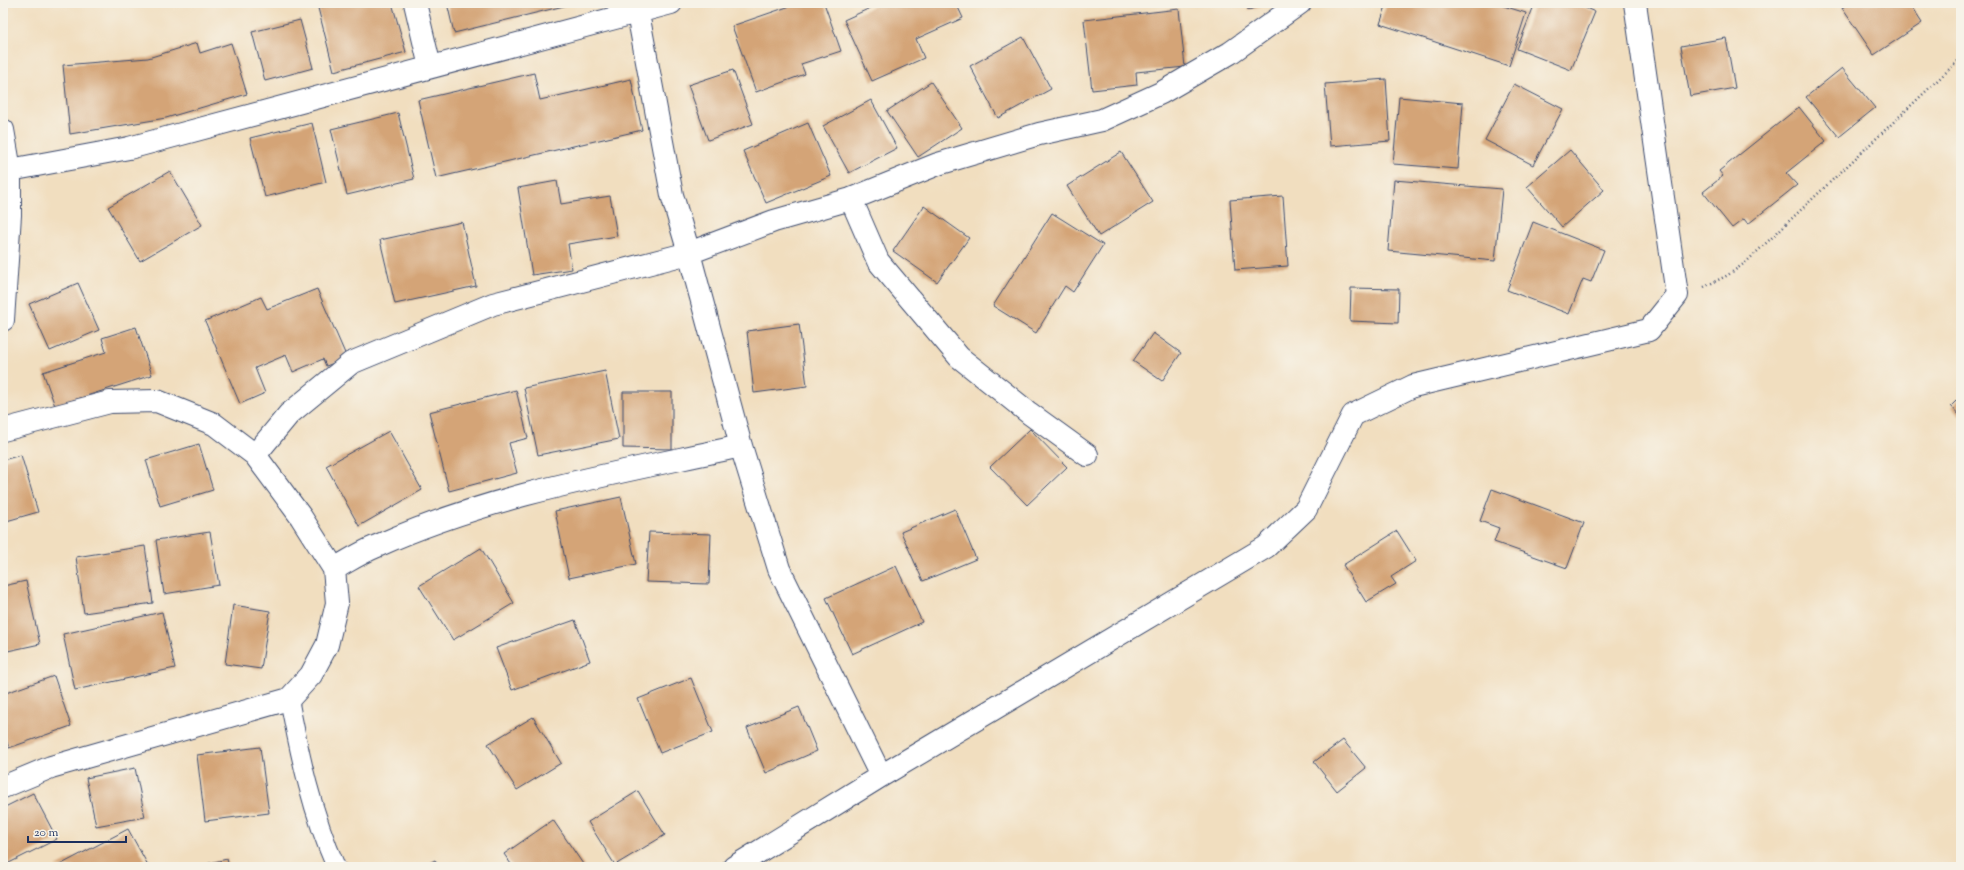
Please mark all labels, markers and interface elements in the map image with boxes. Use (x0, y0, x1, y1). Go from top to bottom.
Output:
scale bar (28, 818, 126, 844)
text: 20 m (34, 824, 59, 842)

